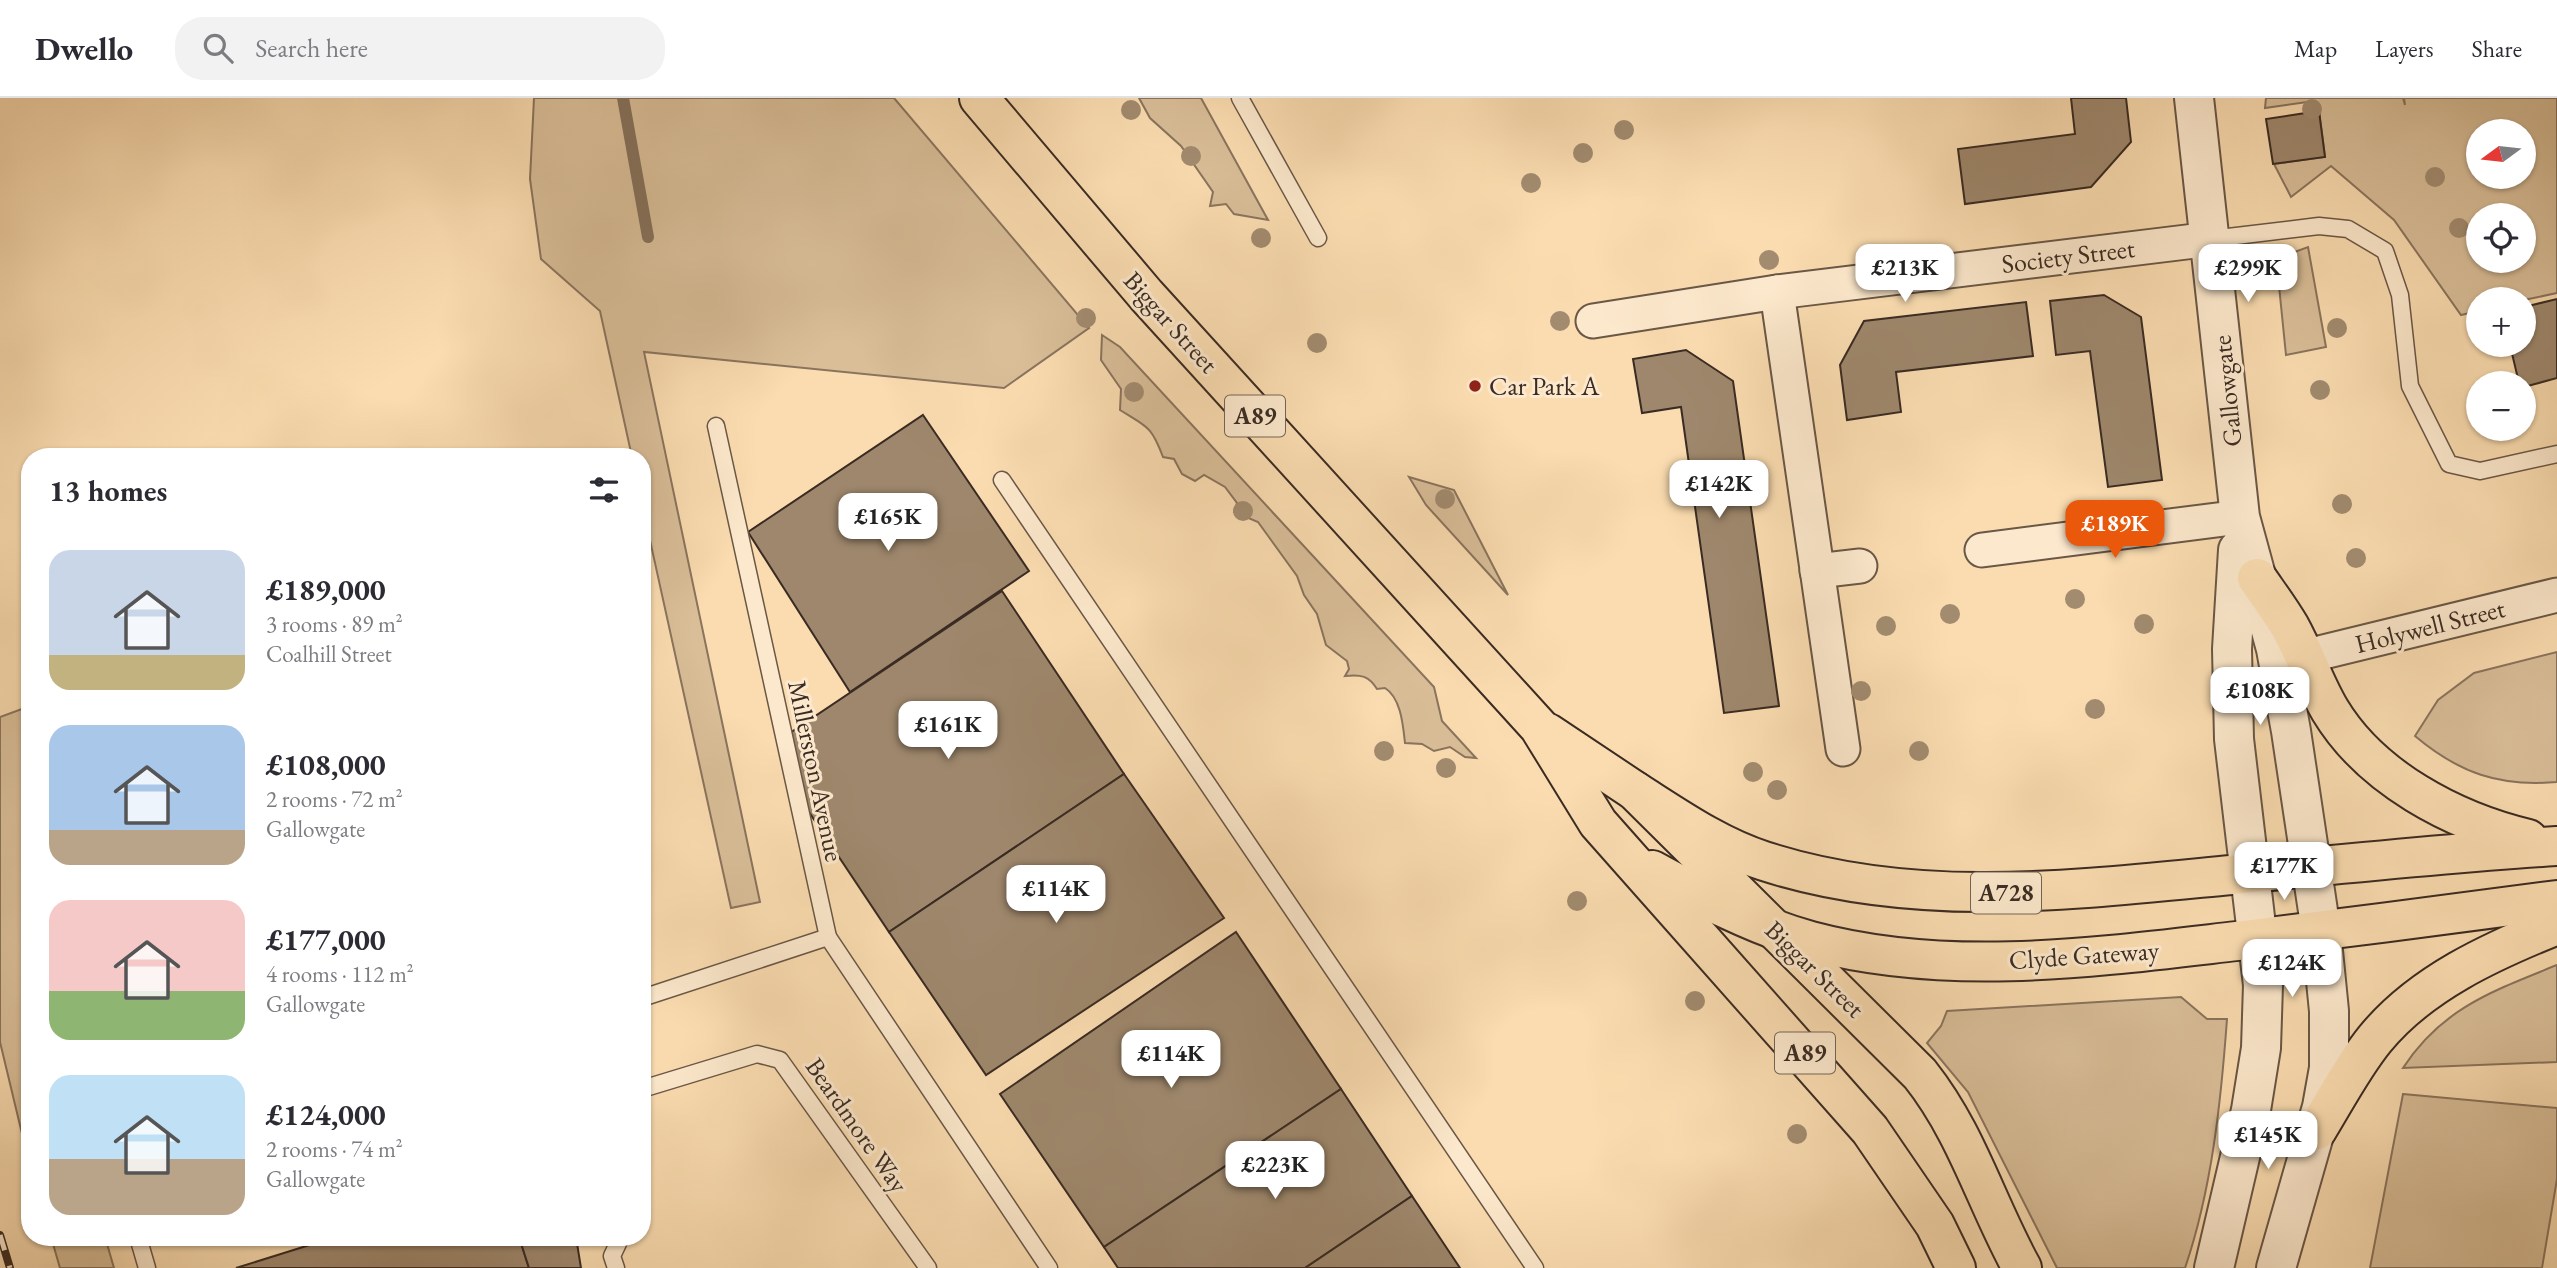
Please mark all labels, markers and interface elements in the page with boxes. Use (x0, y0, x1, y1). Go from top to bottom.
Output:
search box (175, 17, 665, 80)
text: Dwello (35, 27, 133, 70)
icon: search (199, 29, 237, 67)
text: Search here (255, 31, 368, 65)
text: Map (2294, 33, 2337, 64)
text: Layers (2375, 33, 2434, 64)
text: Share (2472, 33, 2522, 64)
north arrow (2466, 119, 2536, 189)
map controls (2466, 119, 2536, 441)
button: locate (2466, 203, 2536, 273)
street label: Society Street (1999, 231, 2137, 281)
pin: £213K (1856, 244, 1954, 304)
pin: £299K (2199, 244, 2297, 304)
text: £213K (1871, 252, 1939, 282)
text: £299K (2214, 252, 2282, 282)
street label: Biggar Street (1116, 264, 1226, 380)
button: + (2466, 287, 2536, 357)
street label: Gallowgate (2204, 333, 2250, 449)
place label: Car Park A (1489, 369, 1600, 403)
button: − (2466, 371, 2536, 441)
marker: Car Park A (1467, 378, 1483, 394)
road number: A89 (1225, 396, 1285, 436)
pin: £142K (1670, 460, 1768, 520)
text: £142K (1685, 468, 1753, 498)
text: 13 homes (49, 471, 167, 510)
icon: filters (585, 471, 623, 509)
pin: £165K (839, 494, 937, 553)
pin: £189K (2066, 500, 2164, 560)
text: £165K (854, 501, 922, 531)
text: £189K (2081, 508, 2149, 538)
text: £189,000 (266, 570, 386, 609)
icon: home (105, 578, 189, 662)
street label: Holywell Street (2352, 591, 2508, 661)
text: 3 rooms · 89 m² (266, 609, 403, 639)
text: Coalhill Street (266, 639, 392, 669)
pin: £108K (2211, 668, 2309, 727)
text: £108K (2226, 675, 2294, 705)
street label: Millerston Avenue (780, 677, 852, 865)
pin: £161K (899, 702, 997, 761)
text: £161K (914, 709, 982, 739)
text: £108,000 (266, 745, 386, 784)
icon: home (105, 753, 189, 837)
text: 2 rooms · 72 m² (266, 784, 403, 814)
text: Gallowgate (266, 814, 365, 844)
pin: £177K (2235, 842, 2333, 902)
text: £177K (2250, 850, 2318, 880)
pin: £114K (1007, 866, 1105, 925)
road number: A728 (1971, 872, 2041, 914)
text: £114K (1022, 873, 1090, 903)
street label: Biggar Street (1758, 913, 1872, 1025)
text: £177,000 (266, 920, 386, 959)
icon: home (105, 928, 189, 1012)
street label: Clyde Gateway (2008, 933, 2161, 977)
pin: £124K (2243, 940, 2341, 999)
text: £124K (2258, 947, 2326, 977)
text: 4 rooms · 112 m² (266, 959, 414, 989)
text: Gallowgate (266, 989, 365, 1019)
pin: £114K (1122, 1030, 1220, 1090)
road number: A89 (1775, 1032, 1835, 1073)
text: £114K (1137, 1038, 1205, 1068)
street label: Beardmore Way (798, 1051, 916, 1200)
text: £124,000 (266, 1095, 386, 1134)
icon: home (105, 1103, 189, 1187)
pin: £145K (2219, 1112, 2317, 1171)
text: £145K (2234, 1119, 2302, 1149)
text: 2 rooms · 74 m² (266, 1134, 403, 1164)
pin: £223K (1226, 1142, 1324, 1201)
text: £223K (1241, 1149, 1309, 1179)
text: Gallowgate (266, 1164, 365, 1194)

